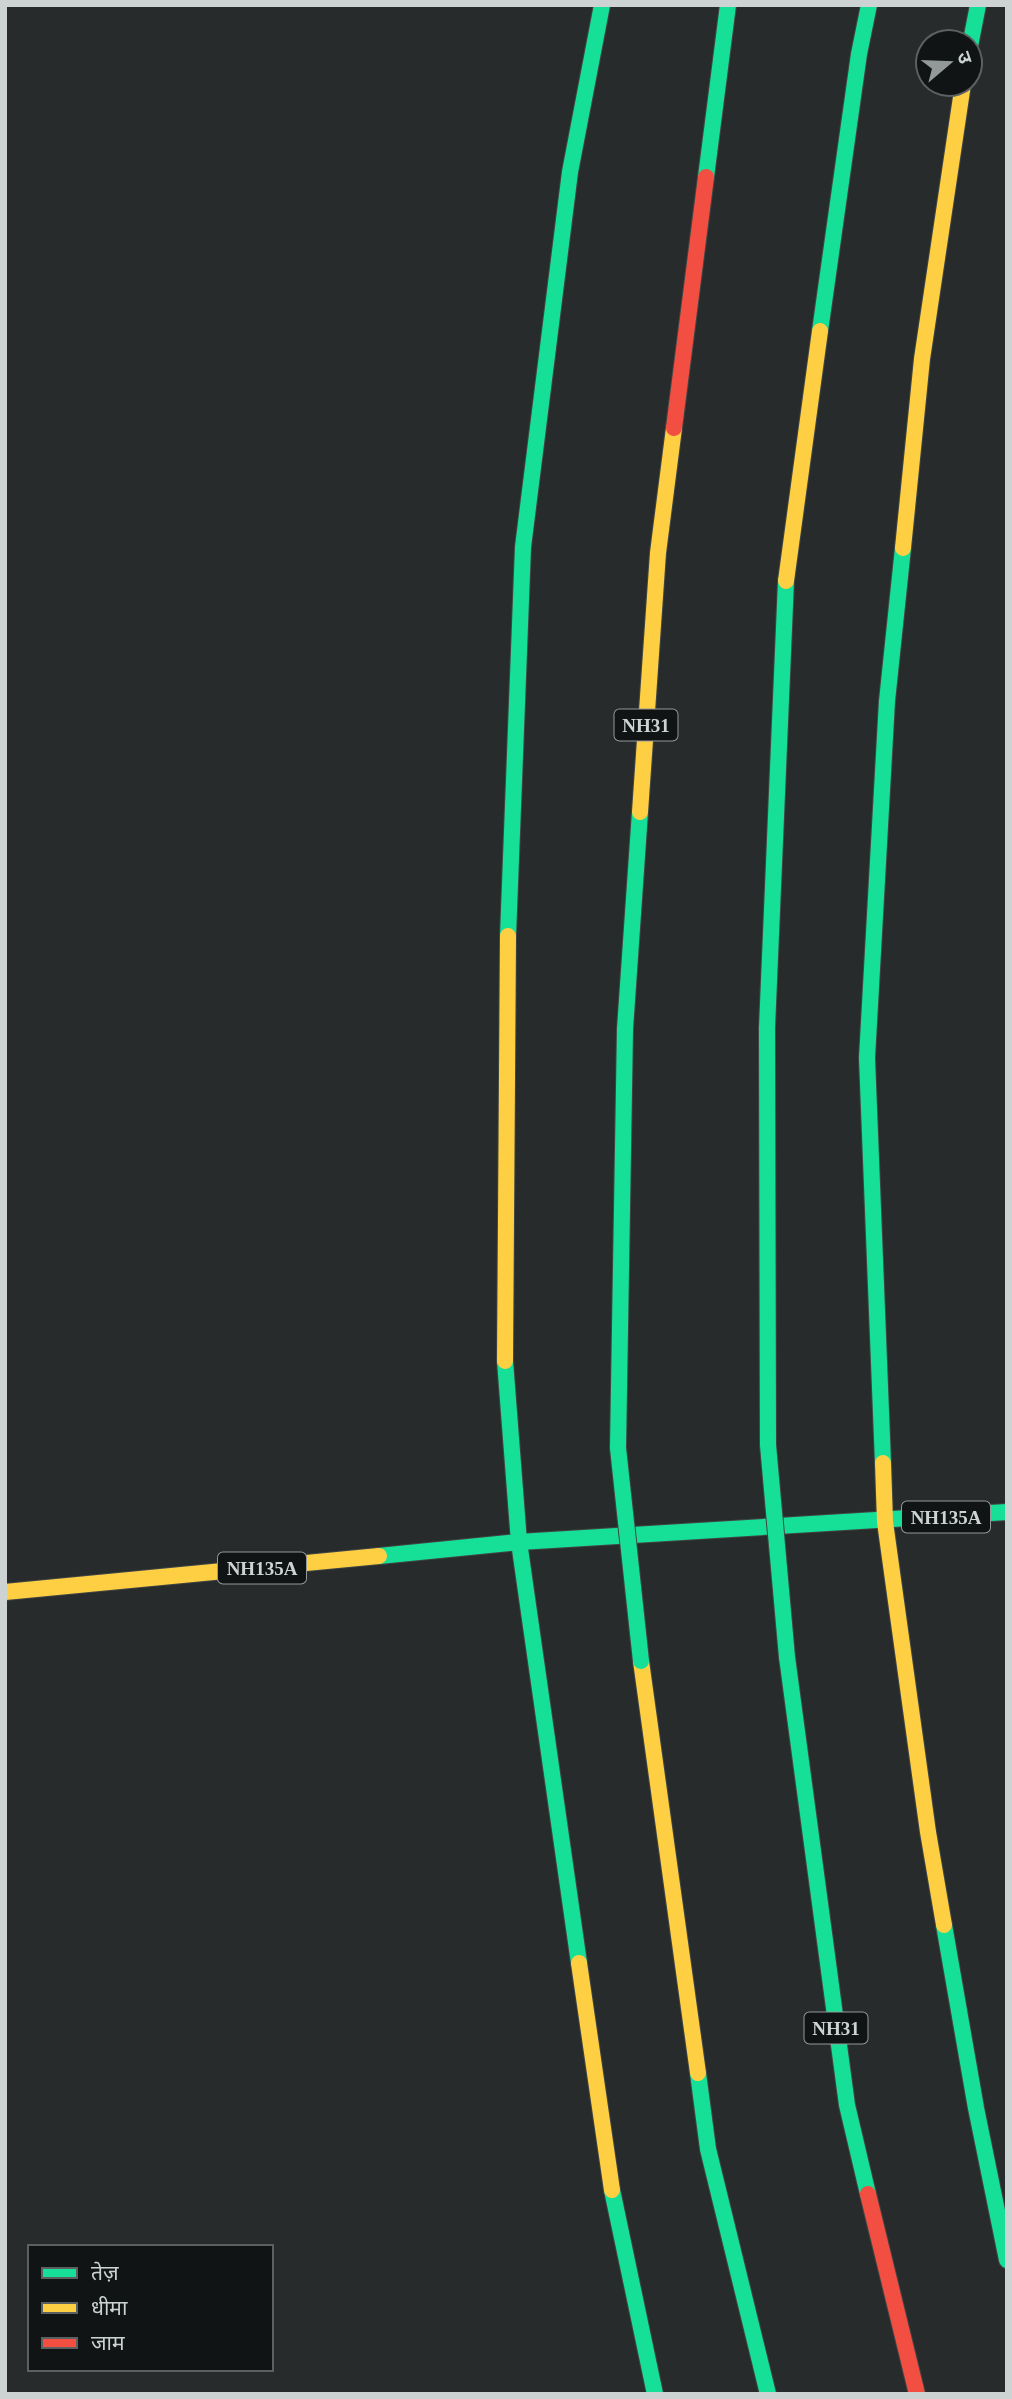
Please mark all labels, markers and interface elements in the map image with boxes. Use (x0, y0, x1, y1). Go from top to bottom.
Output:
north arrow (914, 28, 984, 98)
text: उ (953, 49, 977, 67)
road number: NH31 (614, 710, 678, 740)
road number: NH135A (902, 1502, 990, 1532)
road number: NH135A (218, 1552, 306, 1584)
road number: NH31 (804, 2012, 868, 2044)
legend (28, 2245, 273, 2371)
text: तेज़ (91, 2261, 119, 2285)
text: धीमा (91, 2296, 128, 2320)
text: जाम (91, 2331, 125, 2355)

